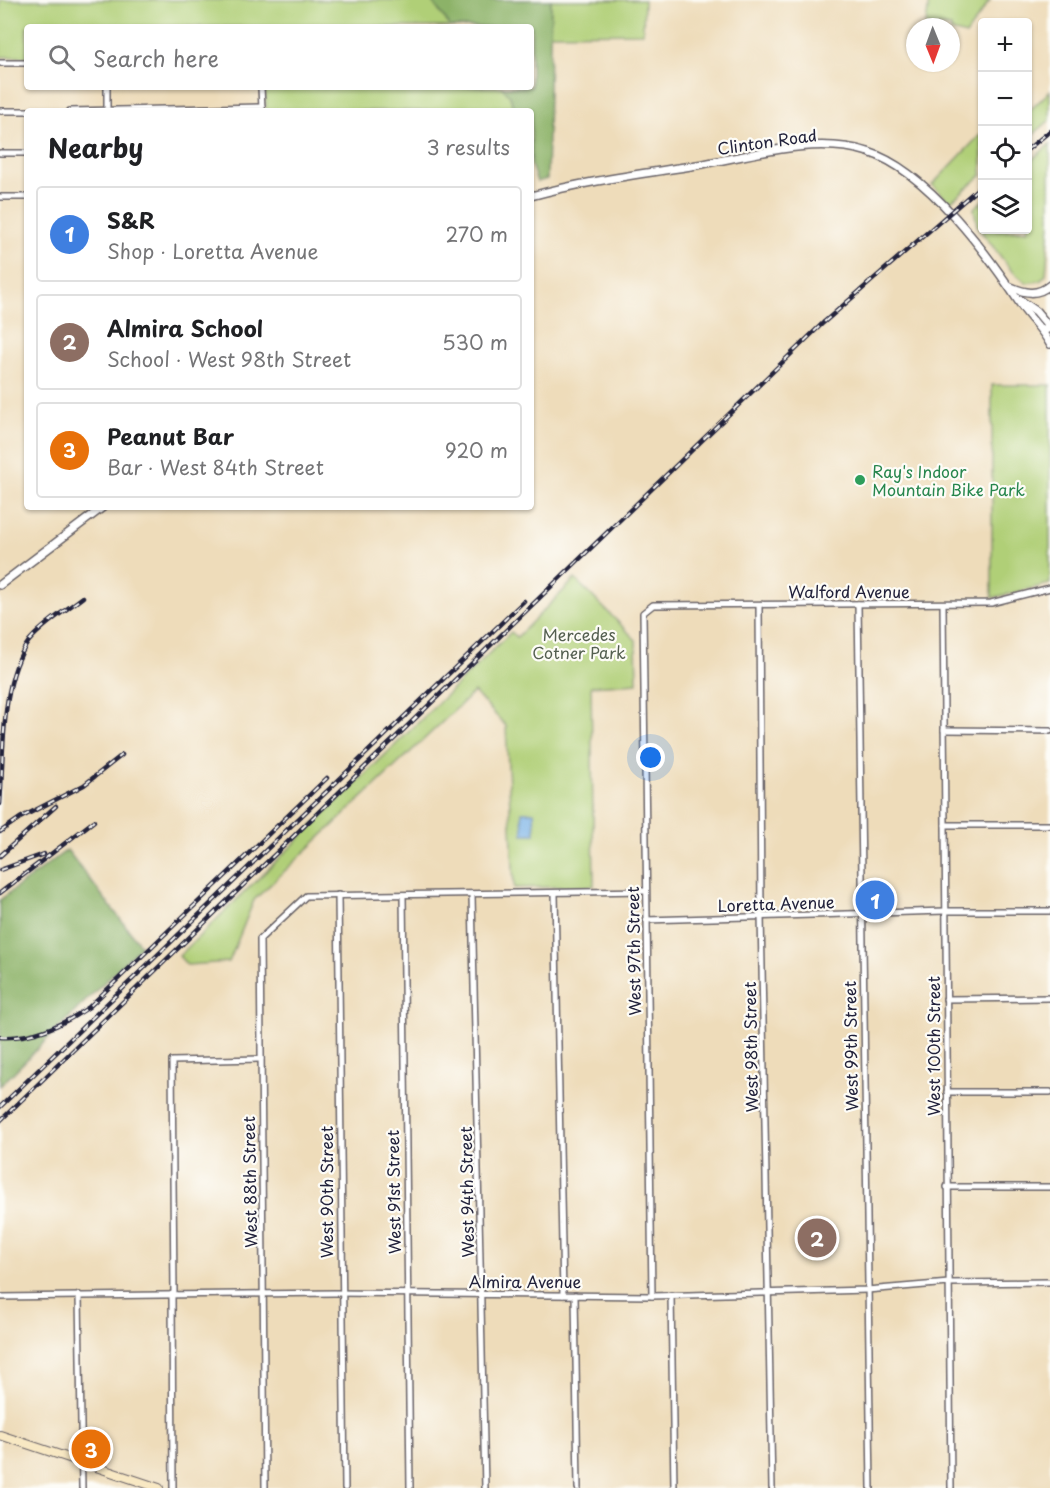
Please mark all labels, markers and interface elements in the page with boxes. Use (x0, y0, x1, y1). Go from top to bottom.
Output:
north arrow (906, 18, 960, 72)
map controls (978, 18, 1032, 234)
button: + (978, 18, 1032, 72)
search box (24, 24, 534, 90)
icon: search (45, 41, 78, 74)
text: Search here (93, 41, 219, 74)
button: − (978, 72, 1032, 126)
street label: Clinton Road (716, 122, 818, 160)
button: locate (978, 126, 1032, 180)
text: Nearby (48, 128, 143, 167)
text: 3 results (427, 132, 510, 162)
button: layers (978, 180, 1032, 234)
text: S&R (107, 203, 155, 236)
text: 1 (65, 219, 74, 249)
text: 270 m (445, 219, 508, 249)
text: Shop · Loretta Avenue (107, 236, 318, 266)
text: Almira School (107, 311, 263, 344)
text: 2 (62, 327, 77, 357)
text: 530 m (442, 327, 508, 357)
text: School · West 98th Street (107, 344, 351, 374)
text: Peanut Bar (107, 419, 234, 452)
text: 3 (63, 435, 76, 465)
text: 920 m (445, 435, 508, 465)
text: Bar · West 84th Street (107, 452, 324, 482)
place label: Ray's Indoor Mountain Bike Park (872, 459, 1025, 501)
marker: Ray's Indoor Mountain Bike Park (853, 473, 867, 487)
street label: Walford Avenue (788, 579, 910, 603)
park label: Mercedes Cotner Park (532, 622, 626, 664)
your location (636, 743, 665, 772)
pin: 1 (856, 878, 894, 922)
street label: West 97th Street (620, 886, 646, 1016)
street label: Loretta Avenue (717, 889, 835, 917)
street label: West 100th Street (921, 975, 945, 1116)
street label: West 99th Street (837, 980, 863, 1111)
street label: West 98th Street (737, 981, 763, 1113)
street label: West 88th Street (236, 1116, 262, 1248)
street label: West 90th Street (314, 1125, 338, 1258)
street label: West 94th Street (453, 1126, 479, 1258)
street label: West 91st Street (380, 1129, 406, 1254)
pin: 2 (798, 1216, 836, 1260)
street label: Almira Avenue (469, 1269, 582, 1293)
pin: 3 (72, 1426, 110, 1472)

